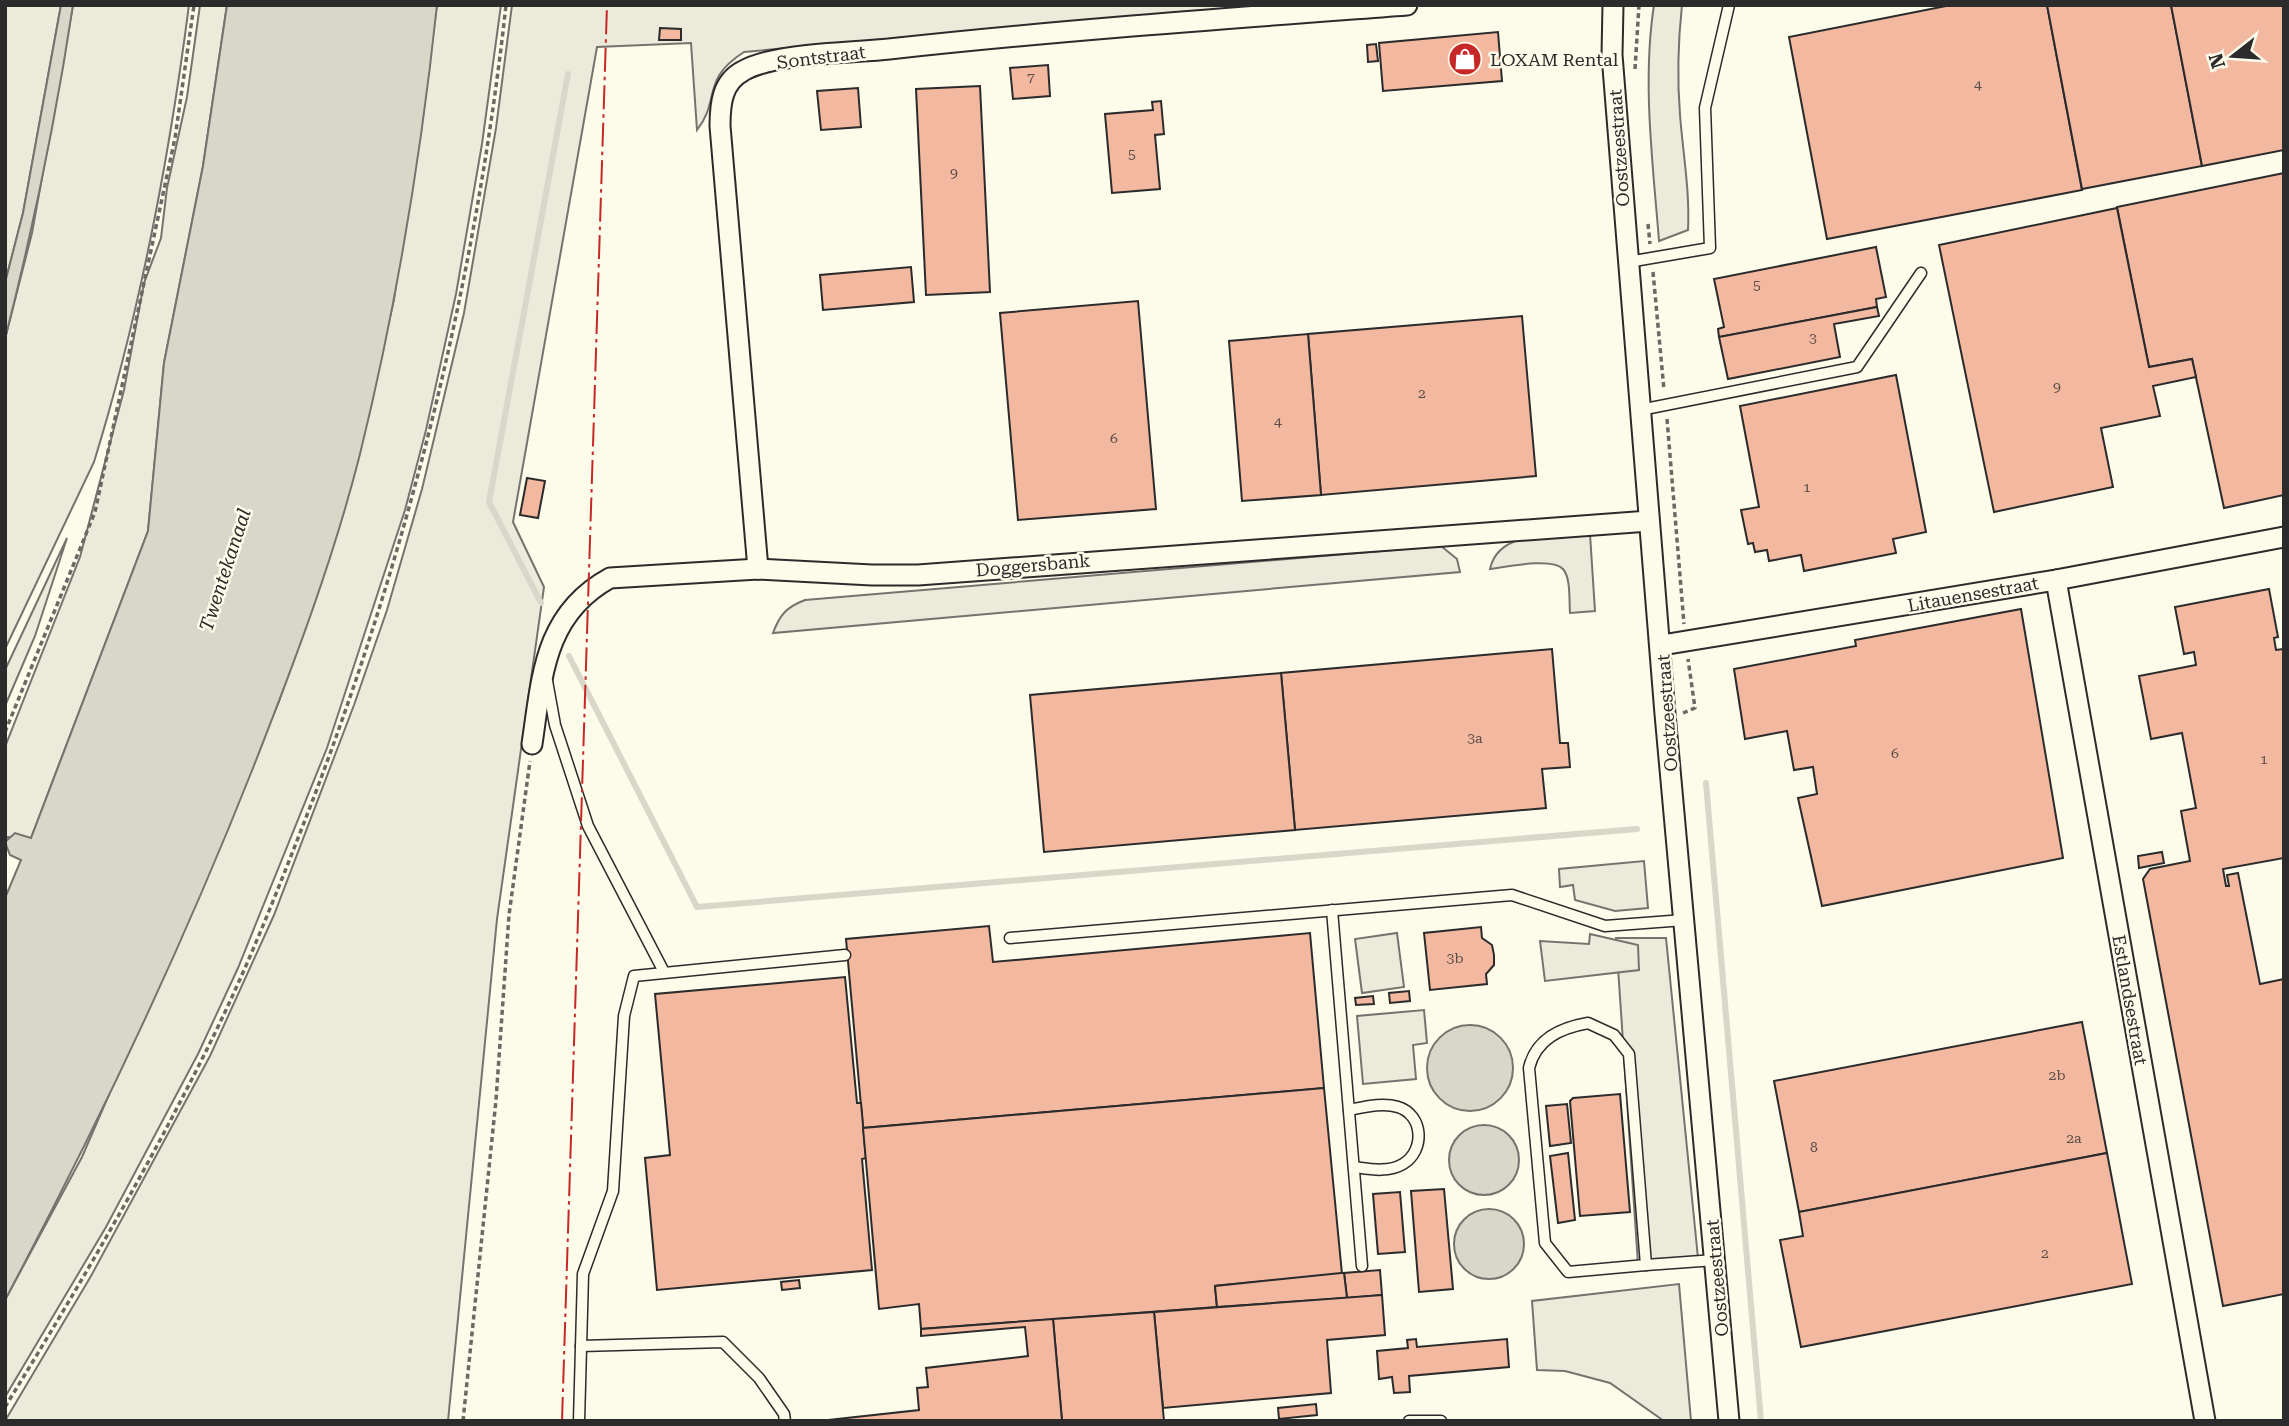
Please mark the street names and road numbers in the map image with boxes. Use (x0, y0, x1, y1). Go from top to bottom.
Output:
street label: Sontstraat (775, 41, 867, 73)
street label: Oostzeestraat (1604, 88, 1634, 207)
street label: Doggersbank (975, 550, 1091, 580)
street label: Litauensestraat (1906, 572, 2040, 616)
street label: Oostzeestraat (1652, 653, 1682, 772)
street label: Estlandsestraat (2108, 933, 2152, 1067)
street label: Oostzeestraat (1701, 1218, 1733, 1337)

